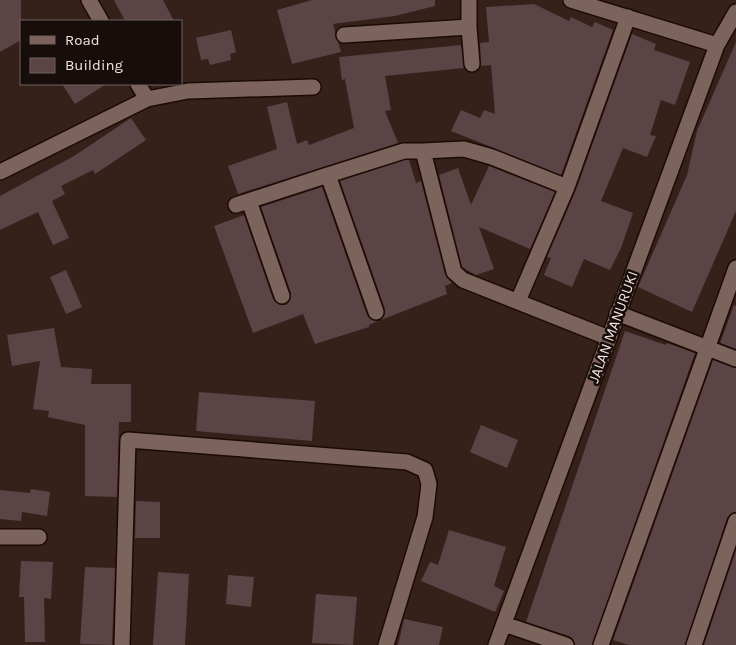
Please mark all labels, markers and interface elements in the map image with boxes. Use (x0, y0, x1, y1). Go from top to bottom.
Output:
legend (20, 20, 182, 85)
text: Road (65, 31, 100, 49)
text: Building (65, 56, 123, 74)
street label: JALAN MANURUKI (584, 269, 642, 385)

